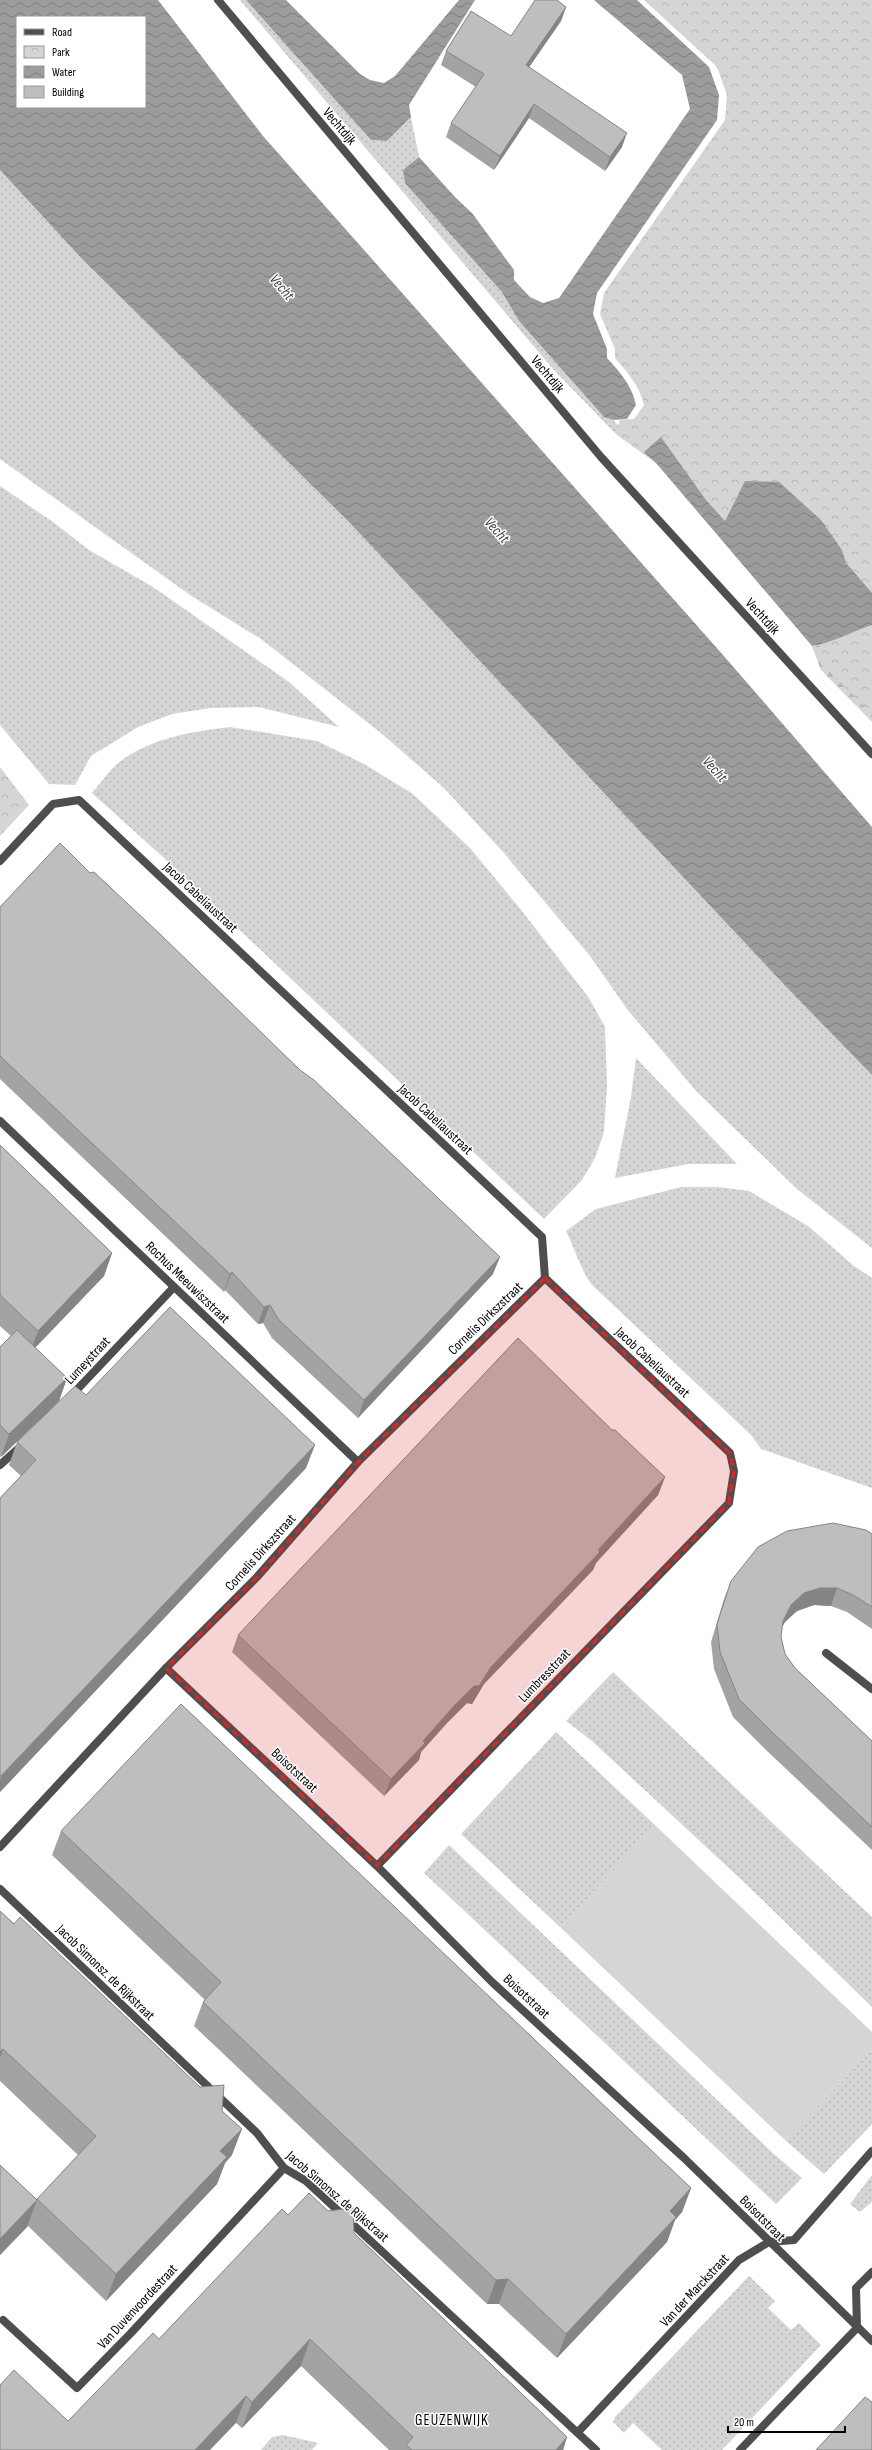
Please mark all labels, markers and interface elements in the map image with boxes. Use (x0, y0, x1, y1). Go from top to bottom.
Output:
legend (16, 16, 146, 108)
text: Road (52, 25, 72, 40)
text: Park (52, 45, 70, 60)
text: Water (52, 65, 76, 80)
text: Building (52, 85, 84, 100)
street label: Vechtdijk (319, 104, 361, 149)
water label: Vecht (265, 270, 298, 305)
street label: Vechtdijk (527, 352, 569, 397)
water label: Vecht (480, 513, 514, 548)
street label: Vechtdijk (742, 594, 784, 639)
water label: Vecht (698, 752, 732, 787)
street label: Jacob Cabeliaustraat (159, 858, 242, 936)
street label: Jacob Cabeliaustraat (394, 1080, 477, 1158)
street label: Rochus Meeuwiszstraat (142, 1238, 233, 1327)
street label: Cornelis Dirkszstraat (444, 1278, 526, 1358)
street label: Jacob Cabeliaustraat (611, 1323, 694, 1401)
street label: Lumeystraat (61, 1333, 114, 1388)
street label: Cornelis Dirkszstraat (221, 1510, 299, 1594)
street label: Lumbresstraat (515, 1645, 574, 1706)
street label: Boisotstraat (268, 1744, 322, 1796)
street label: Jacob Simonsz. de Rijkstraat (52, 1920, 158, 2024)
street label: Boisotstraat (500, 1970, 554, 2022)
street label: Jacob Simonsz. de Rijkstraat (282, 2147, 392, 2246)
street label: Boisotstraat (736, 2192, 789, 2245)
street label: Van der Marckstraat (656, 2250, 732, 2330)
street label: Van Duvenvoordestraat (94, 2261, 181, 2352)
scale bar (728, 2408, 845, 2434)
district label: GEUZENWIJK (415, 2411, 489, 2430)
text: 20 m (734, 2415, 754, 2430)

